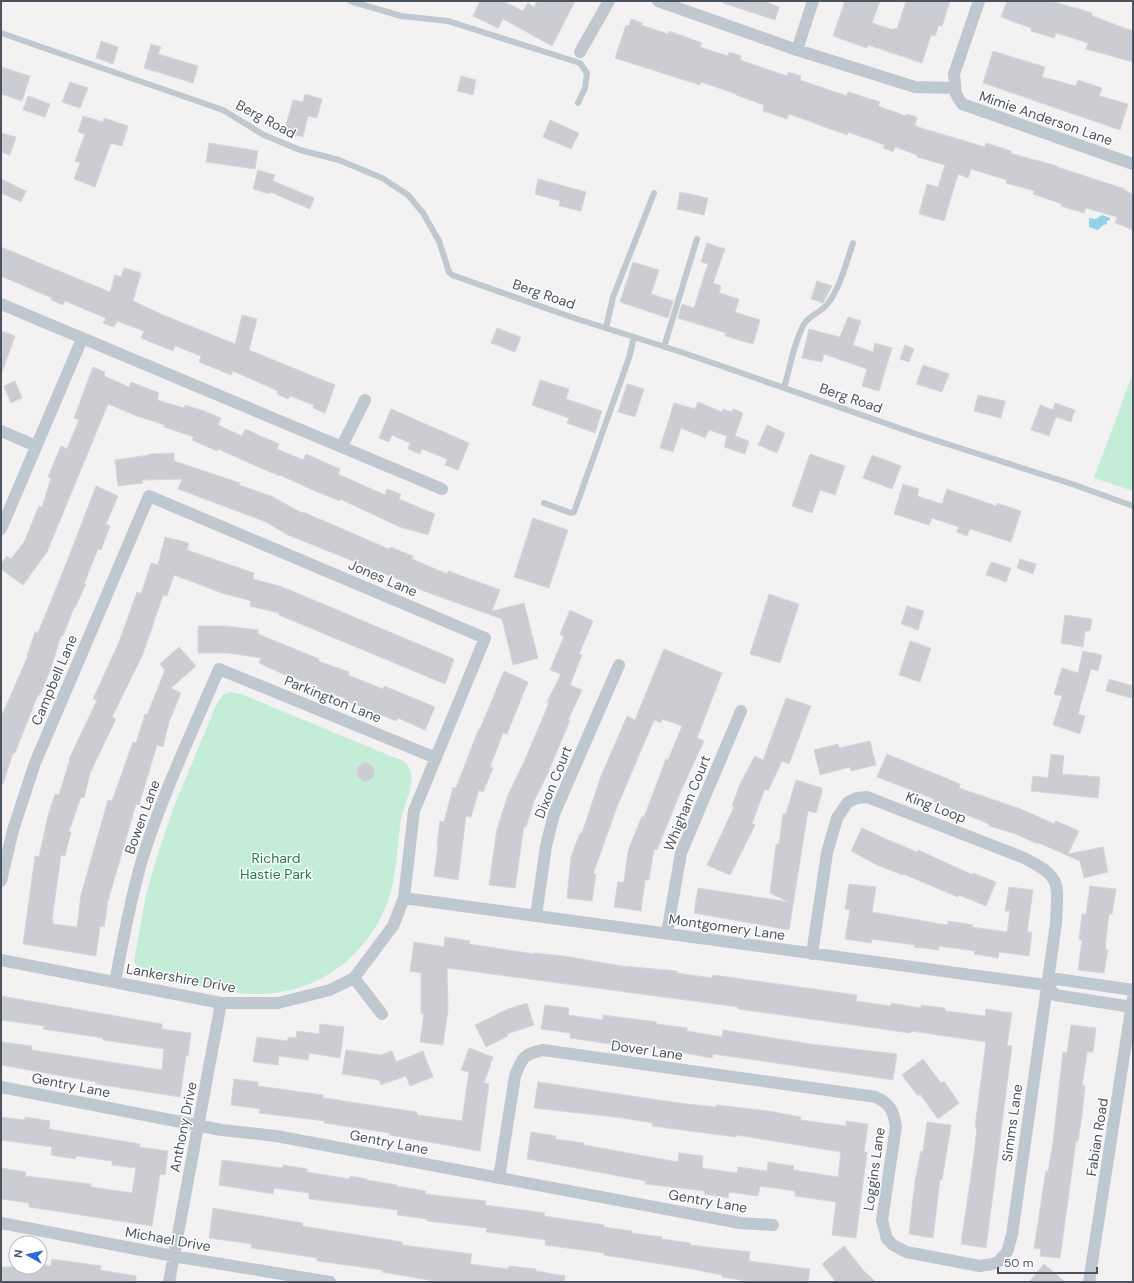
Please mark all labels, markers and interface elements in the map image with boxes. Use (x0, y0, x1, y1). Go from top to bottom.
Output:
street label: Mimie Anderson Lane (977, 87, 1115, 149)
street label: Berg Road (233, 96, 299, 142)
street label: Berg Road (510, 275, 578, 313)
street label: Berg Road (817, 379, 885, 417)
street label: Jones Lane (346, 555, 420, 601)
street label: Campbell Lane (27, 632, 81, 728)
street label: Parkington Lane (282, 671, 384, 727)
street label: Dixon Court (530, 743, 576, 821)
street label: Whigham Court (660, 752, 714, 854)
street label: Bowen Lane (120, 777, 164, 857)
street label: King Loop (903, 787, 969, 827)
park label: Richard Hastie Park (240, 849, 312, 883)
street label: Montgomery Lane (668, 910, 786, 944)
street label: Lankershire Drive (125, 960, 237, 996)
street label: Dover Lane (610, 1036, 684, 1064)
street label: Gentry Lane (30, 1069, 112, 1101)
street label: Anthony Drive (165, 1080, 201, 1174)
street label: Simms Lane (998, 1083, 1026, 1163)
street label: Fabian Road (1082, 1097, 1112, 1177)
street label: Gentry Lane (348, 1126, 430, 1158)
street label: Loggins Lane (859, 1126, 889, 1212)
street label: Gentry Lane (667, 1185, 749, 1217)
street label: Michael Drive (124, 1223, 212, 1255)
north arrow (8, 1235, 48, 1275)
text: N (11, 1249, 26, 1259)
scale bar (998, 1249, 1097, 1275)
text: 50 m (1004, 1255, 1033, 1271)

